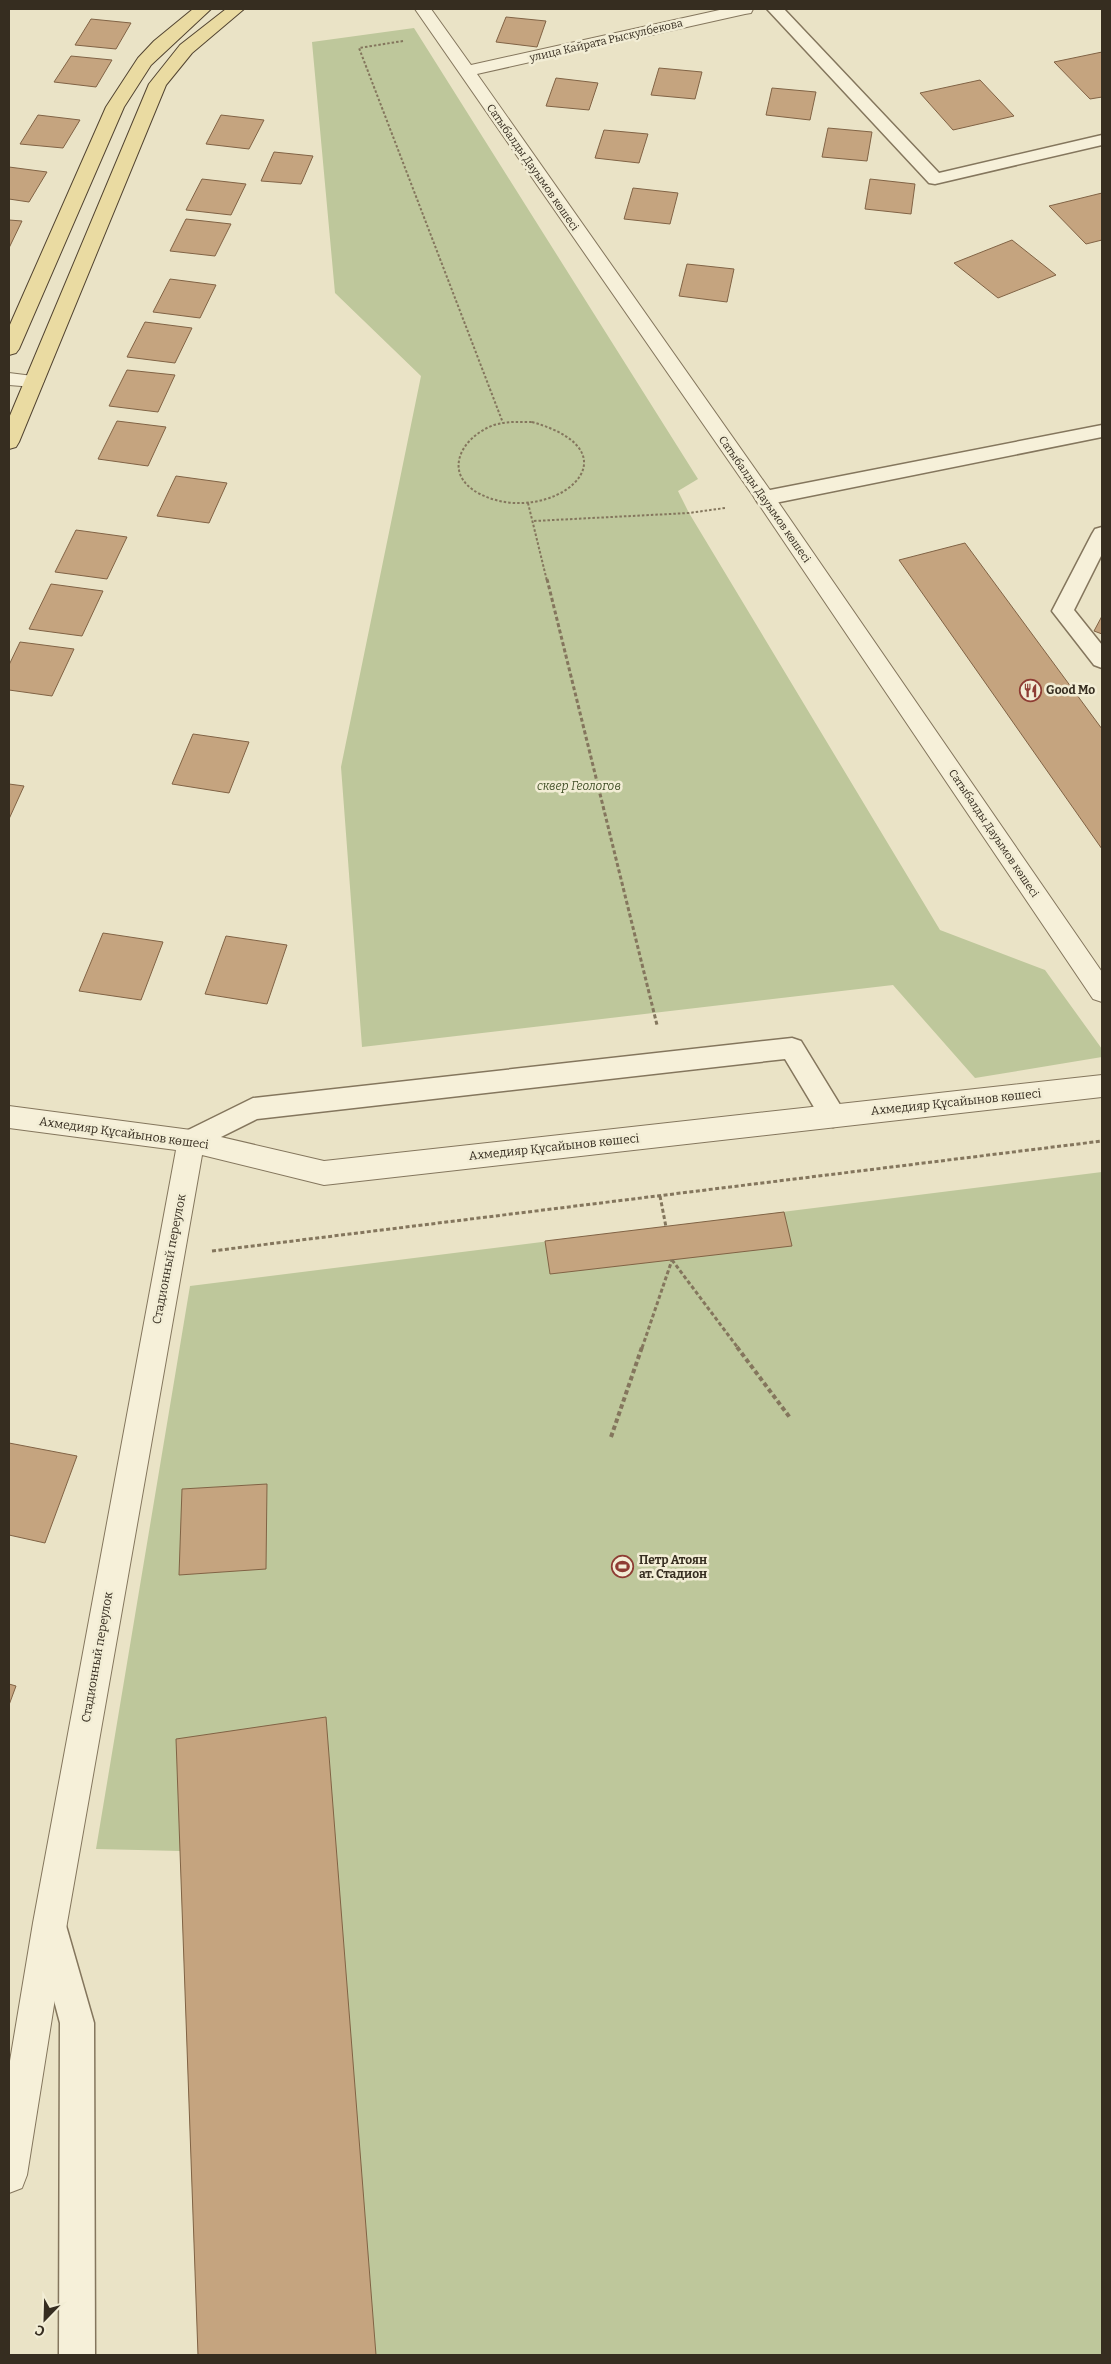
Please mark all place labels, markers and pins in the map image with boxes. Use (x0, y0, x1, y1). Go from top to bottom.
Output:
restaurant icon: Good Mo (1018, 678, 1042, 702)
place label: Good Mo (1046, 683, 1095, 697)
place label: Петр Атоян ат. Стадион (639, 1553, 707, 1581)
sports icon: Петр Атоян ат. Стадион (611, 1555, 635, 1579)

